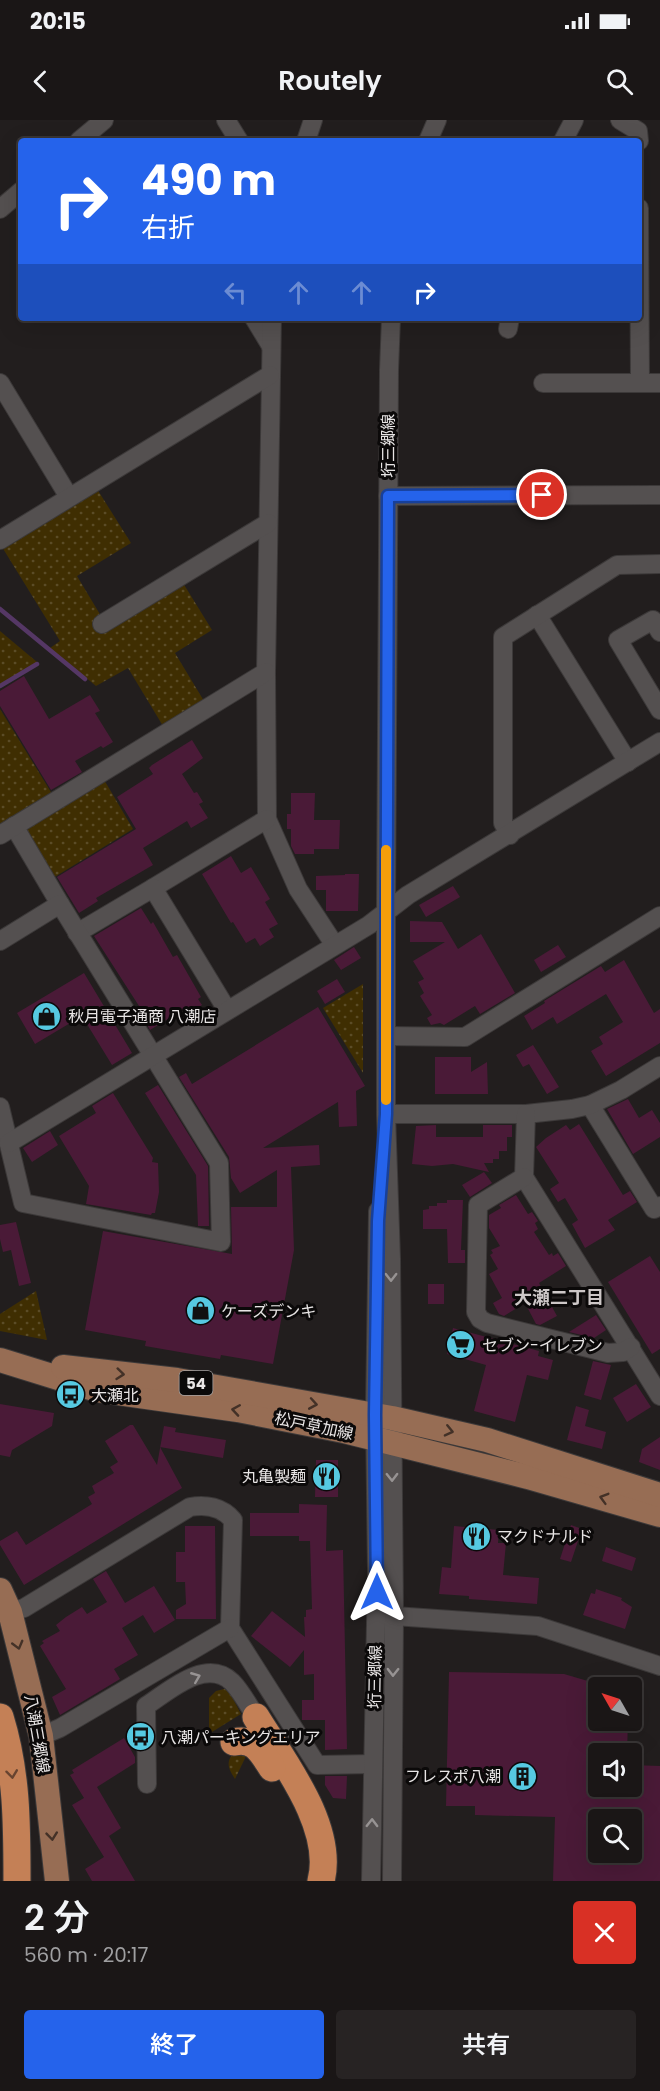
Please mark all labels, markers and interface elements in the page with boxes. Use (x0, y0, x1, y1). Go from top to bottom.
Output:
text: 20:15 (30, 6, 86, 37)
text: Routely (278, 62, 382, 99)
icon: back (24, 65, 57, 98)
icon: search (603, 65, 636, 98)
text: 490 m (141, 151, 276, 210)
icon: right (42, 162, 120, 240)
text: 右折 (141, 209, 195, 246)
icon: left (219, 276, 252, 309)
icon: ahead (282, 276, 315, 309)
icon: ahead (345, 276, 378, 309)
icon: right (408, 276, 441, 309)
street label: 垳三郷線 (377, 414, 400, 478)
pin (516, 469, 567, 520)
icon: arrive (525, 478, 558, 511)
shop icon: 秋月電子通商 八潮店 (31, 1000, 63, 1032)
place label: 秋月電子通商 八潮店 (68, 1005, 216, 1028)
one-way arrow (385, 1273, 397, 1282)
district label: 大瀬二丁目 (514, 1285, 604, 1310)
shop icon: ケーズデンキ (184, 1295, 216, 1327)
place label: ケーズデンキ (221, 1300, 316, 1323)
supermarket icon: セブン-イレブン (445, 1329, 477, 1361)
place label: セブン-イレブン (482, 1334, 603, 1357)
one-way arrow (116, 1367, 125, 1380)
road number: 54 (180, 1371, 212, 1395)
bus stop icon: 大瀬北 (54, 1379, 86, 1411)
place label: 大瀬北 (91, 1384, 139, 1407)
one-way arrow (308, 1397, 318, 1410)
one-way arrow (231, 1405, 241, 1417)
street label: 松戸草加線 (272, 1406, 356, 1446)
one-way arrow (443, 1424, 453, 1437)
restaurant icon: 丸亀製麺 (311, 1460, 343, 1492)
place label: 丸亀製麺 (242, 1465, 306, 1488)
one-way arrow (386, 1472, 399, 1481)
one-way arrow (599, 1493, 610, 1505)
restaurant icon: マクドナルド (460, 1520, 492, 1552)
place label: マクドナルド (497, 1525, 593, 1548)
position arrow (345, 1560, 409, 1624)
one-way arrow (11, 1639, 23, 1650)
street label: 垳三郷線 (363, 1645, 387, 1709)
one-way arrow (387, 1667, 400, 1676)
one-way arrow (190, 1672, 201, 1684)
north arrow (588, 1677, 642, 1731)
map controls (588, 1677, 642, 1863)
street label: 八潮三郷線 (19, 1693, 55, 1775)
bus stop icon: 八潮パーキングエリア (124, 1721, 156, 1753)
place label: 八潮パーキングエリア (161, 1726, 321, 1749)
button: sound (588, 1743, 642, 1797)
building icon: フレスポ八潮 (506, 1760, 538, 1792)
place label: フレスポ八潮 (405, 1765, 501, 1788)
one-way arrow (6, 1770, 18, 1779)
button: search (588, 1809, 642, 1863)
one-way arrow (366, 1818, 379, 1827)
one-way arrow (45, 1831, 58, 1840)
text: 2 分 (24, 1892, 89, 1943)
button: close (573, 1901, 636, 1964)
text: 560 m · 20:17 (24, 1941, 148, 1969)
button: 終了 (24, 2010, 324, 2079)
button: 共有 (336, 2010, 636, 2079)

